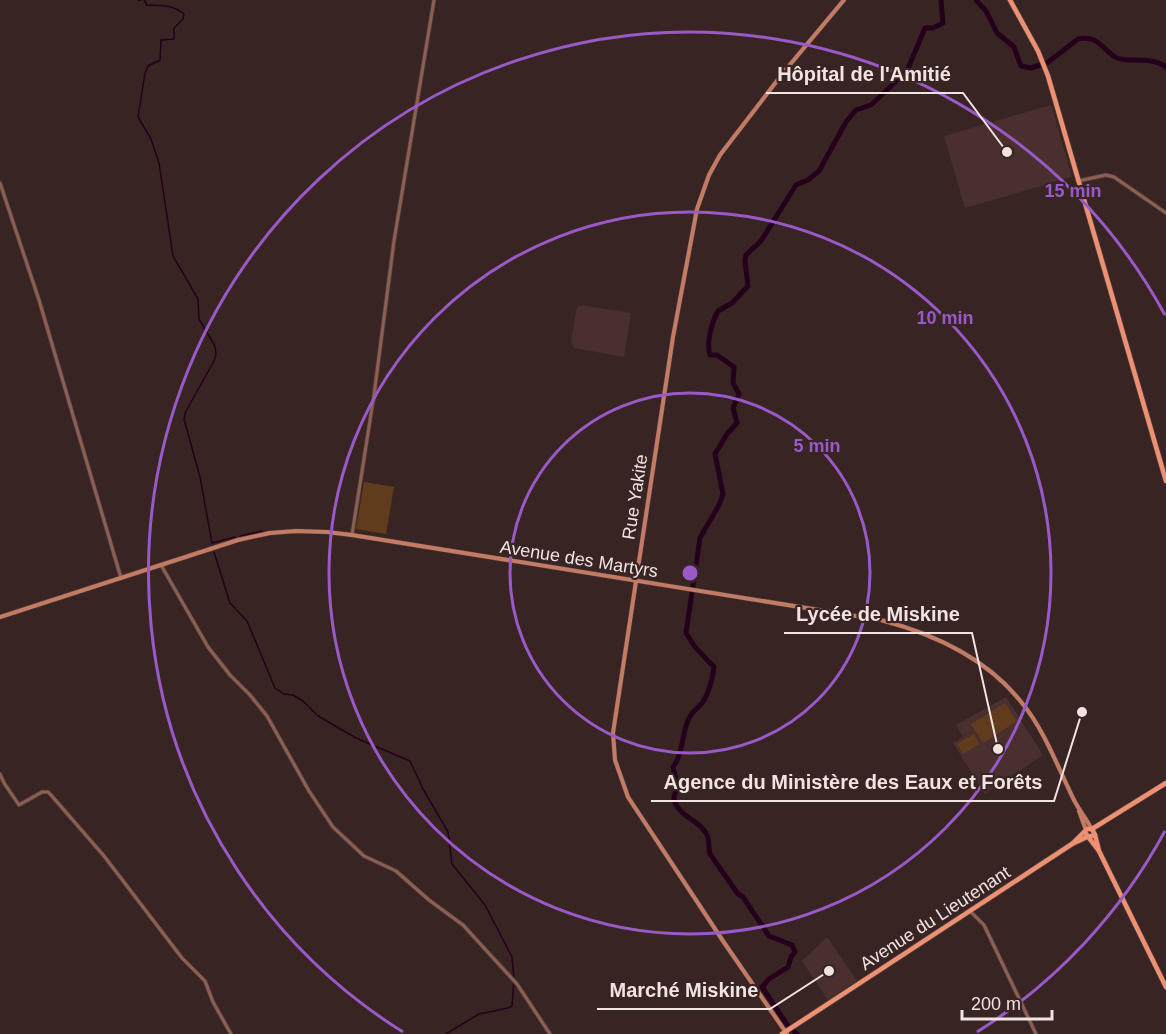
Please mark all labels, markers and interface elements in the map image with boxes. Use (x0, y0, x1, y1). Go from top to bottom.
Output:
callout: Hôpital de l'Amitié (766, 55, 963, 93)
text: Hôpital de l'Amitié (777, 63, 951, 85)
text: 15 min (1044, 181, 1102, 201)
text: 10 min (916, 308, 974, 328)
text: 5 min (793, 436, 841, 456)
street label: Rue Yakite (618, 453, 652, 541)
street label: Avenue des Martyrs (499, 537, 659, 581)
centre of rings (680, 563, 700, 583)
callout: Lycée de Miskine (784, 595, 972, 633)
text: Lycée de Miskine (796, 603, 960, 625)
callout: Agence du Ministère des Eaux et Forêts (651, 763, 1054, 801)
text: Agence du Ministère des Eaux et Forêts (664, 771, 1043, 793)
street label: Avenue du Lieutenant (856, 862, 1014, 974)
callout: Marché Miskine (597, 971, 770, 1009)
text: Marché Miskine (610, 979, 758, 1001)
scale bar (962, 983, 1052, 1021)
text: 200 m (971, 994, 1021, 1014)

